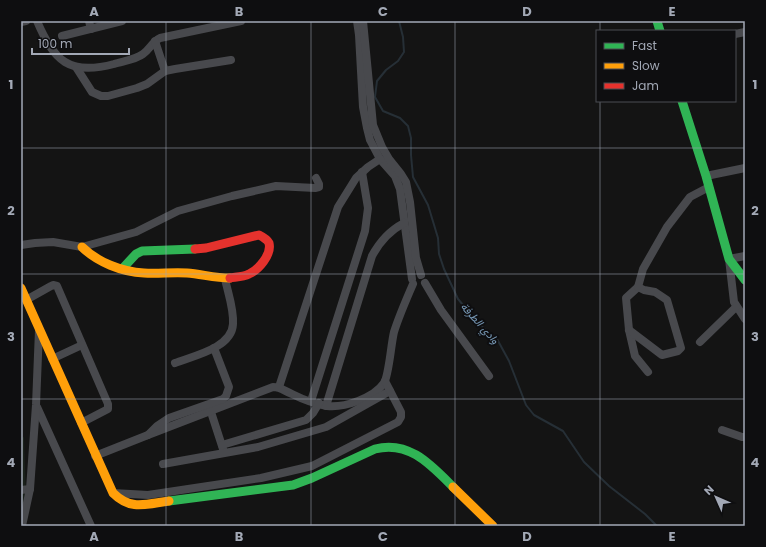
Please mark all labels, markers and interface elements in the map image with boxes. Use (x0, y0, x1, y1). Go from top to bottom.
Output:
text: A (89, 2, 99, 21)
text: B (235, 2, 244, 21)
text: C (378, 2, 388, 21)
text: D (522, 2, 532, 21)
text: E (668, 2, 676, 21)
scale bar (32, 30, 129, 56)
legend (596, 30, 736, 102)
text: 100 m (38, 35, 72, 52)
text: Fast (632, 37, 657, 54)
text: Slow (632, 57, 660, 74)
text: 1 (9, 75, 13, 94)
text: 1 (753, 75, 757, 94)
text: Jam (632, 77, 659, 94)
text: 2 (7, 201, 15, 220)
text: 2 (751, 201, 759, 220)
water label: وادي الطرفة (456, 299, 503, 348)
text: 3 (7, 327, 15, 346)
text: 3 (751, 327, 759, 346)
text: 4 (7, 453, 16, 472)
text: 4 (751, 453, 760, 472)
north arrow (696, 477, 736, 517)
text: N (700, 481, 718, 499)
text: A (89, 527, 99, 546)
text: B (235, 527, 244, 546)
text: C (378, 527, 388, 546)
text: D (522, 527, 532, 546)
text: E (668, 527, 676, 546)

